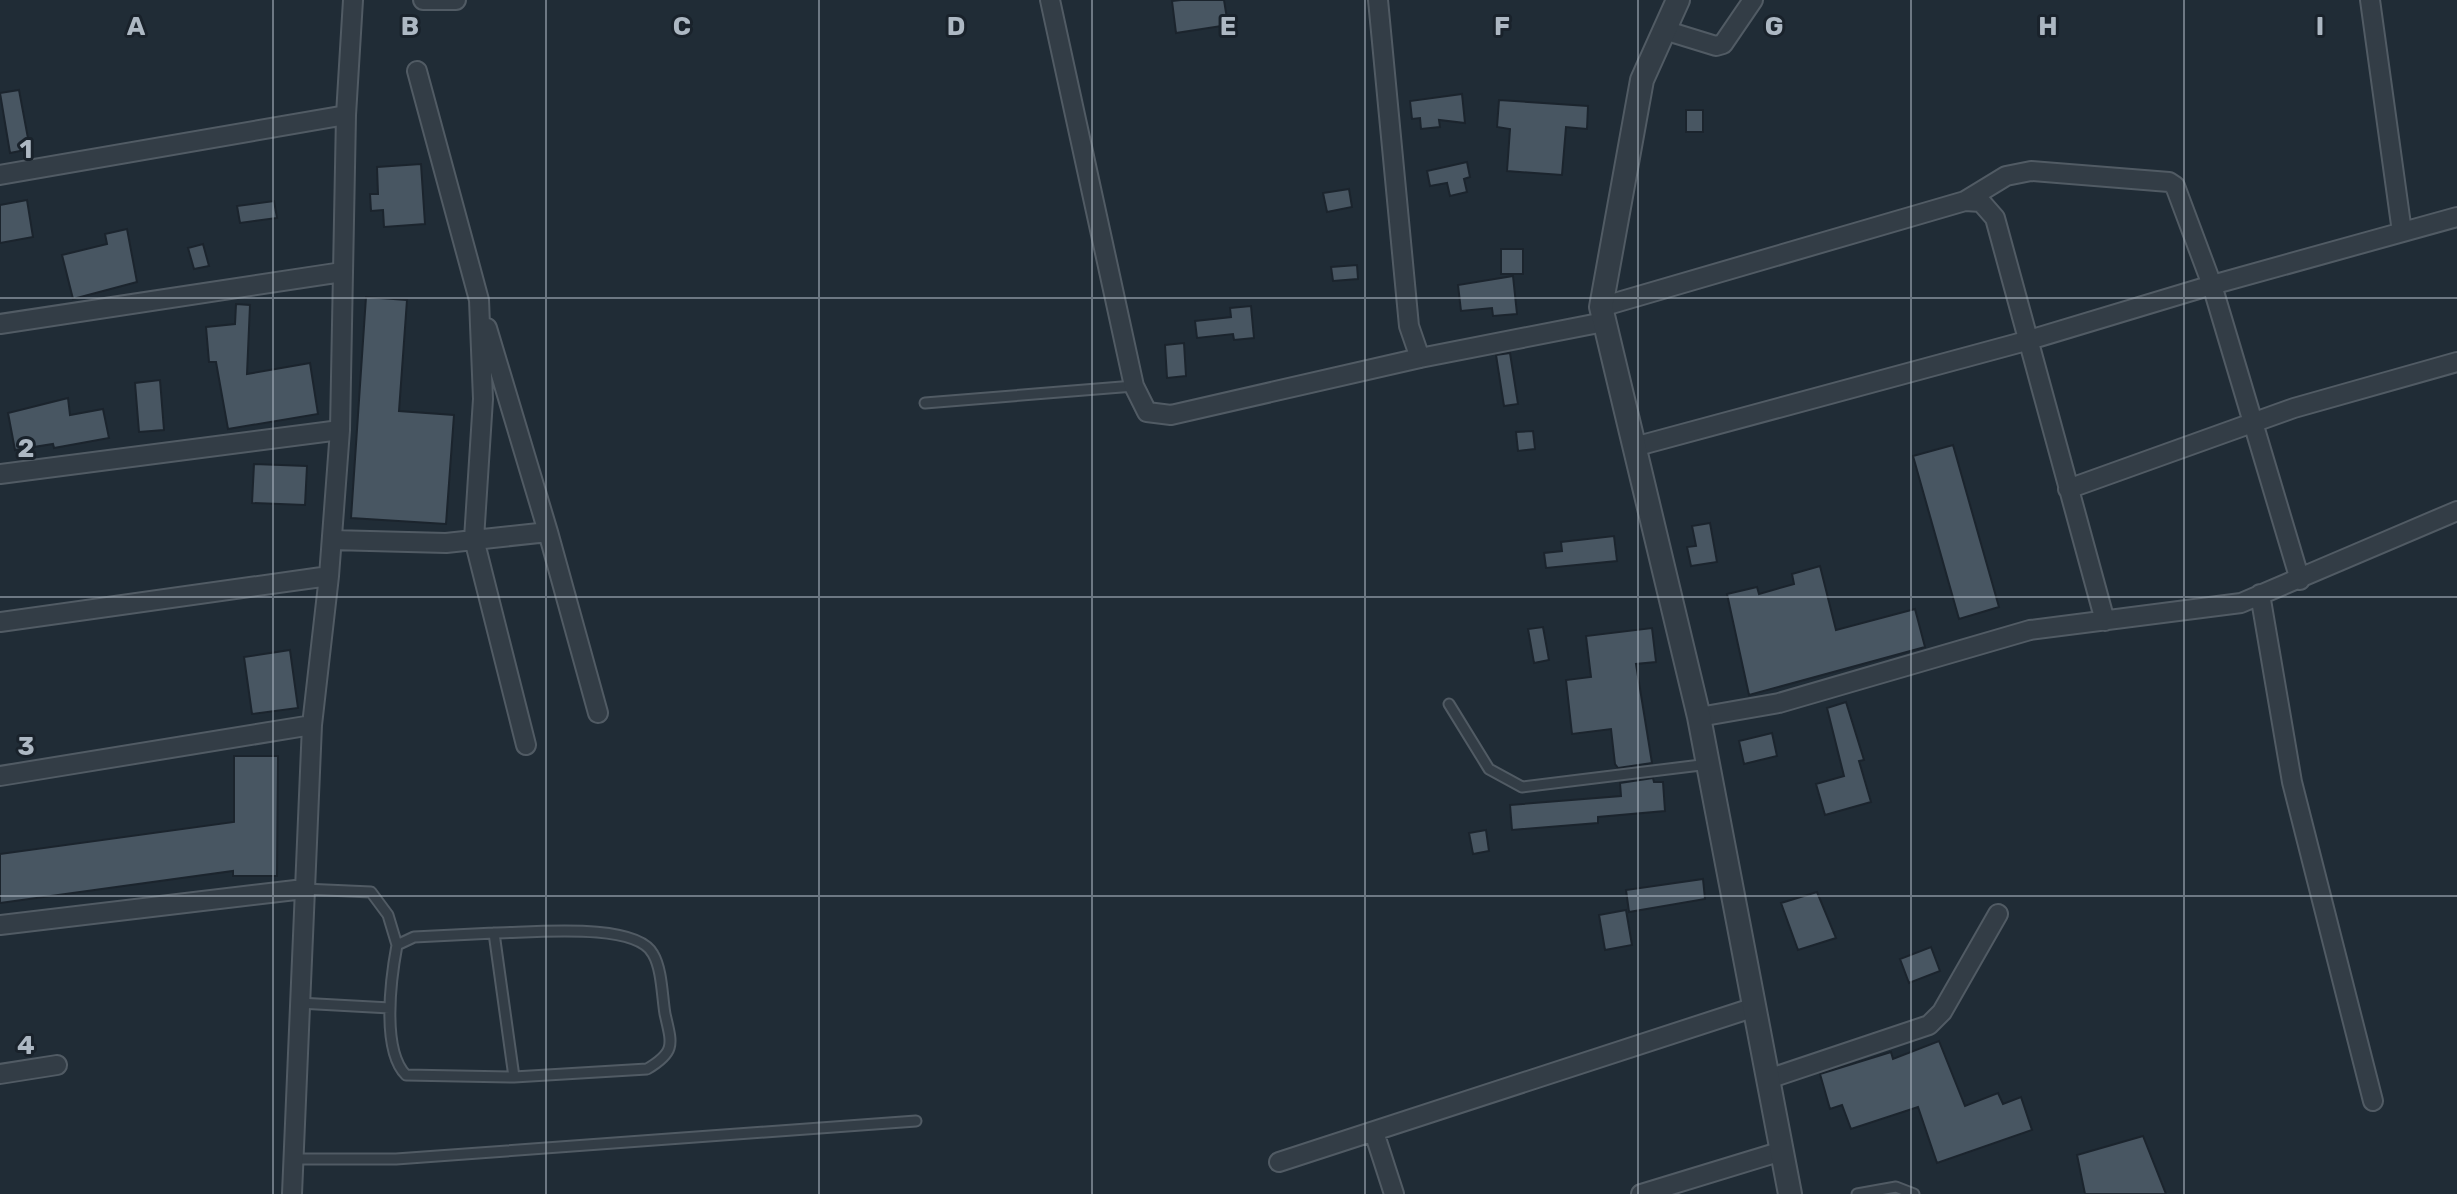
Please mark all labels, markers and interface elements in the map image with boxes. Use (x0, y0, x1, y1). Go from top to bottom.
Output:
text: A (127, 11, 146, 42)
text: B (401, 11, 419, 42)
text: C (673, 11, 691, 42)
text: D (947, 11, 965, 42)
text: E (1220, 11, 1236, 42)
text: F (1494, 11, 1510, 42)
text: G (1765, 11, 1783, 42)
text: H (2038, 11, 2058, 42)
text: I (2316, 11, 2324, 42)
text: 1 (20, 134, 32, 165)
text: 2 (18, 433, 34, 464)
text: 3 (17, 731, 35, 762)
text: 4 (17, 1030, 35, 1061)

